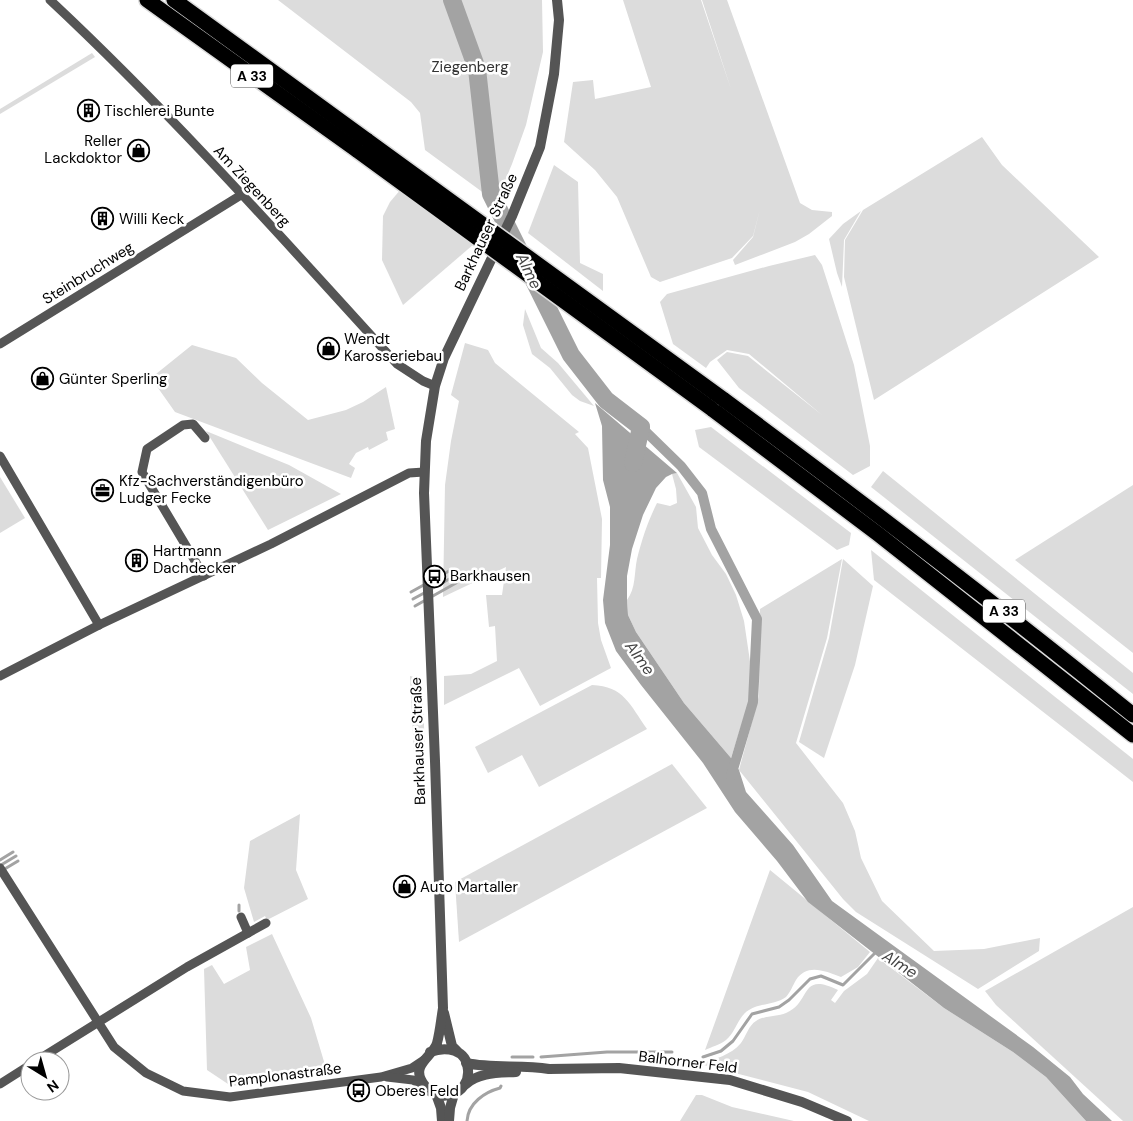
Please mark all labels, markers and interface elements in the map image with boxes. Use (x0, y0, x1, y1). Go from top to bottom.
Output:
park label: Ziegenberg (431, 57, 509, 77)
road number: A 33 (231, 64, 273, 88)
building icon: Tischlerei Bunte (76, 99, 100, 123)
place label: Tischlerei Bunte (104, 101, 214, 121)
place label: Reller Lackdoktor (44, 131, 122, 168)
shop icon: Reller Lackdoktor (126, 138, 150, 162)
street label: Am Ziegenberg (209, 141, 295, 231)
street label: Barkhauser Straße (450, 170, 522, 294)
building icon: Willi Keck (91, 207, 115, 231)
place label: Willi Keck (119, 209, 185, 229)
street label: Steinbruchweg (39, 237, 137, 309)
water label: Alme (511, 249, 547, 292)
place label: Wendt Karosseriebau (344, 329, 442, 366)
shop icon: Wendt Karosseriebau (316, 336, 340, 360)
shop icon: Günter Sperling (31, 367, 55, 391)
place label: Günter Sperling (59, 369, 167, 389)
place label: Kfz-Sachverständigenbüro Ludger Fecke (119, 471, 304, 508)
office icon: Kfz-Sachverständigenbüro Ludger Fecke (91, 478, 115, 502)
place label: Hartmann Dachdecker (153, 541, 237, 578)
building icon: Hartmann Dachdecker (125, 548, 149, 572)
bus stop icon: Barkhausen (422, 564, 446, 588)
place label: Barkhausen (450, 566, 530, 586)
road number: A 33 (983, 600, 1025, 622)
water label: Alme (620, 636, 660, 679)
street label: Barkhauser Straße (406, 677, 430, 805)
shop icon: Auto Martaller (392, 875, 416, 899)
place label: Auto Martaller (420, 877, 519, 897)
water label: Alme (878, 945, 921, 983)
street label: Balhorner Feld (638, 1046, 738, 1078)
north arrow (20, 1051, 70, 1101)
street label: Pamplonastraße (228, 1058, 342, 1092)
text: N (43, 1076, 62, 1097)
bus stop icon: Oberes Feld (347, 1079, 371, 1103)
place label: Oberes Feld (375, 1081, 459, 1101)

